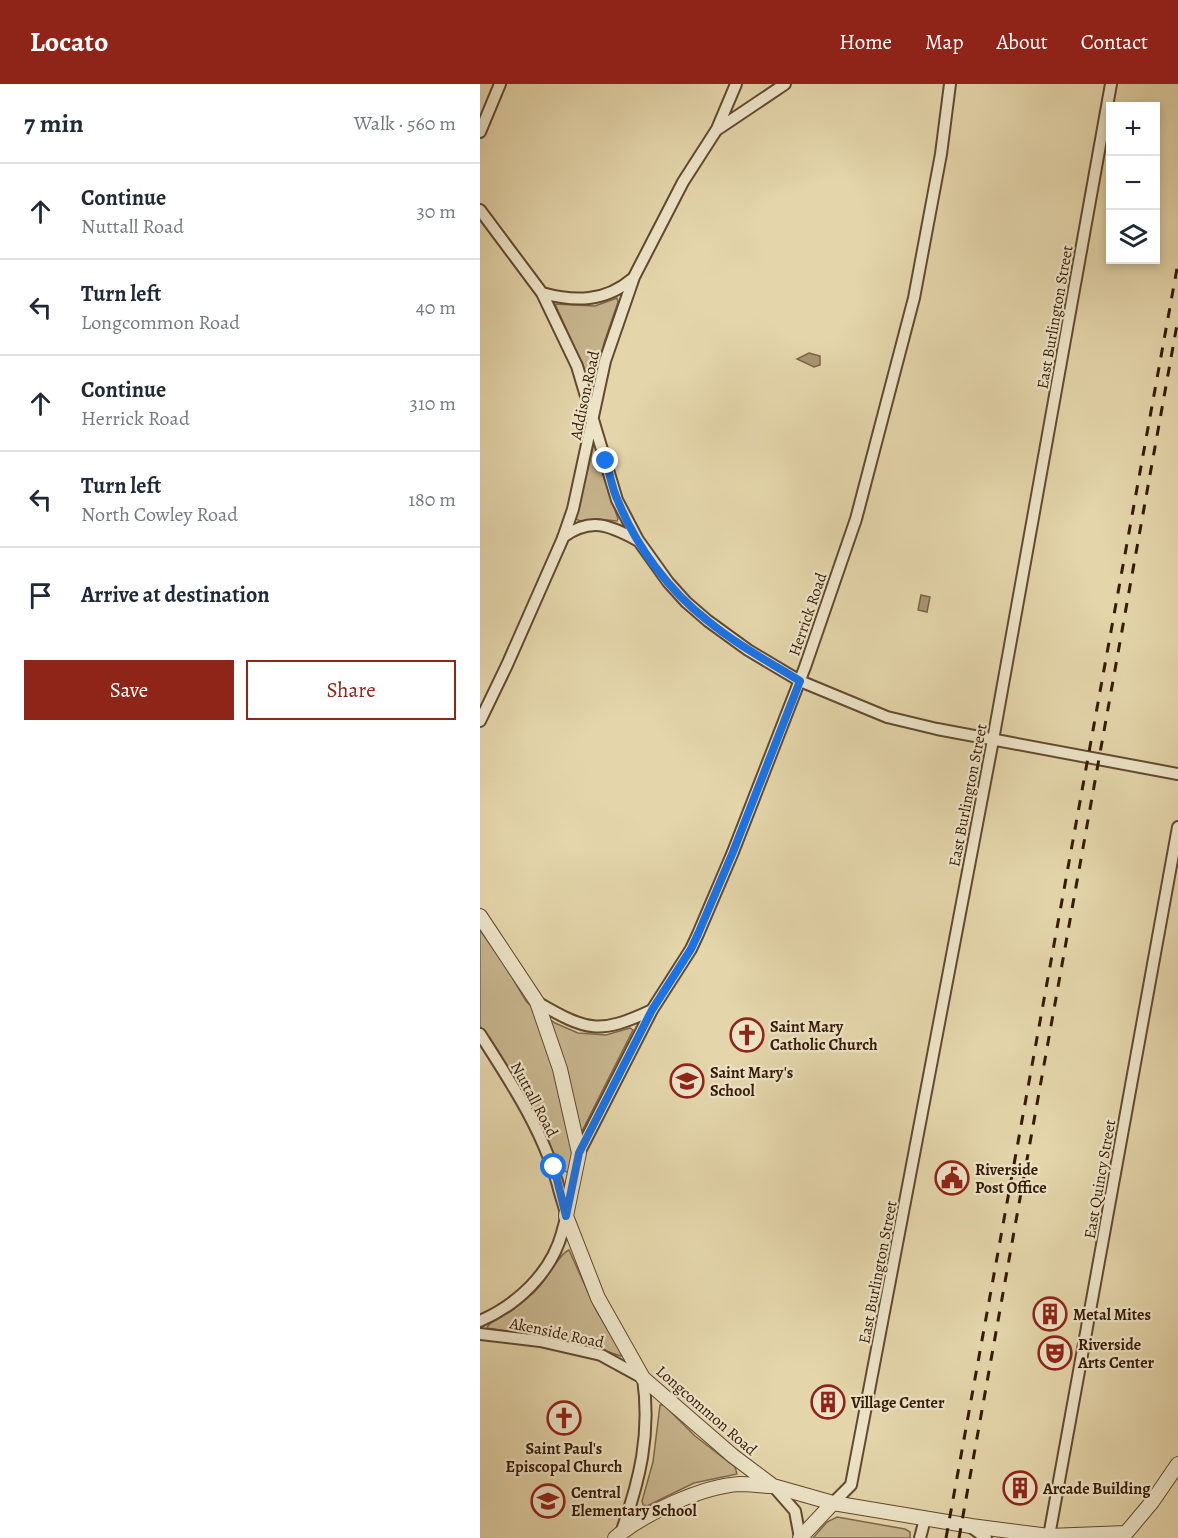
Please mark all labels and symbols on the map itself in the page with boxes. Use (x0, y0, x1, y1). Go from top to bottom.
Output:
street label: East Burlington Street (1032, 244, 1078, 391)
street label: Addison Road (565, 348, 605, 443)
route end (592, 447, 618, 473)
street label: Herrick Road (783, 569, 833, 659)
street label: East Burlington Street (943, 722, 993, 869)
place label: Saint Mary Catholic Church (770, 1016, 878, 1056)
church icon: Saint Mary Catholic Church (729, 1017, 765, 1053)
street label: Nuttall Road (505, 1058, 563, 1141)
place label: Saint Mary's School (710, 1062, 793, 1102)
school or university icon: Saint Mary's School (669, 1063, 705, 1099)
street label: East Quincy Street (1079, 1118, 1121, 1241)
route start (540, 1153, 566, 1179)
place label: Riverside Post Office (975, 1159, 1047, 1199)
public building icon: Riverside Post Office (934, 1160, 970, 1196)
street label: East Burlington Street (853, 1199, 903, 1346)
building icon: Metal Mites (1032, 1296, 1068, 1332)
place label: Metal Mites (1073, 1304, 1151, 1326)
street label: Akenside Road (507, 1312, 606, 1354)
place label: Riverside Arts Center (1077, 1334, 1155, 1374)
theatre icon: Riverside Arts Center (1037, 1335, 1073, 1371)
street label: Longcommon Road (651, 1361, 762, 1461)
building icon: Village Center (810, 1384, 846, 1420)
place label: Village Center (850, 1392, 945, 1414)
church icon: Saint Paul's Episcopal Church (546, 1400, 582, 1436)
place label: Saint Paul's Episcopal Church (506, 1438, 623, 1478)
building icon: Arcade Building (1002, 1470, 1038, 1506)
place label: Arcade Building (1042, 1478, 1151, 1500)
place label: Central Elementary School (571, 1482, 697, 1522)
school or university icon: Central Elementary School (530, 1483, 566, 1519)

